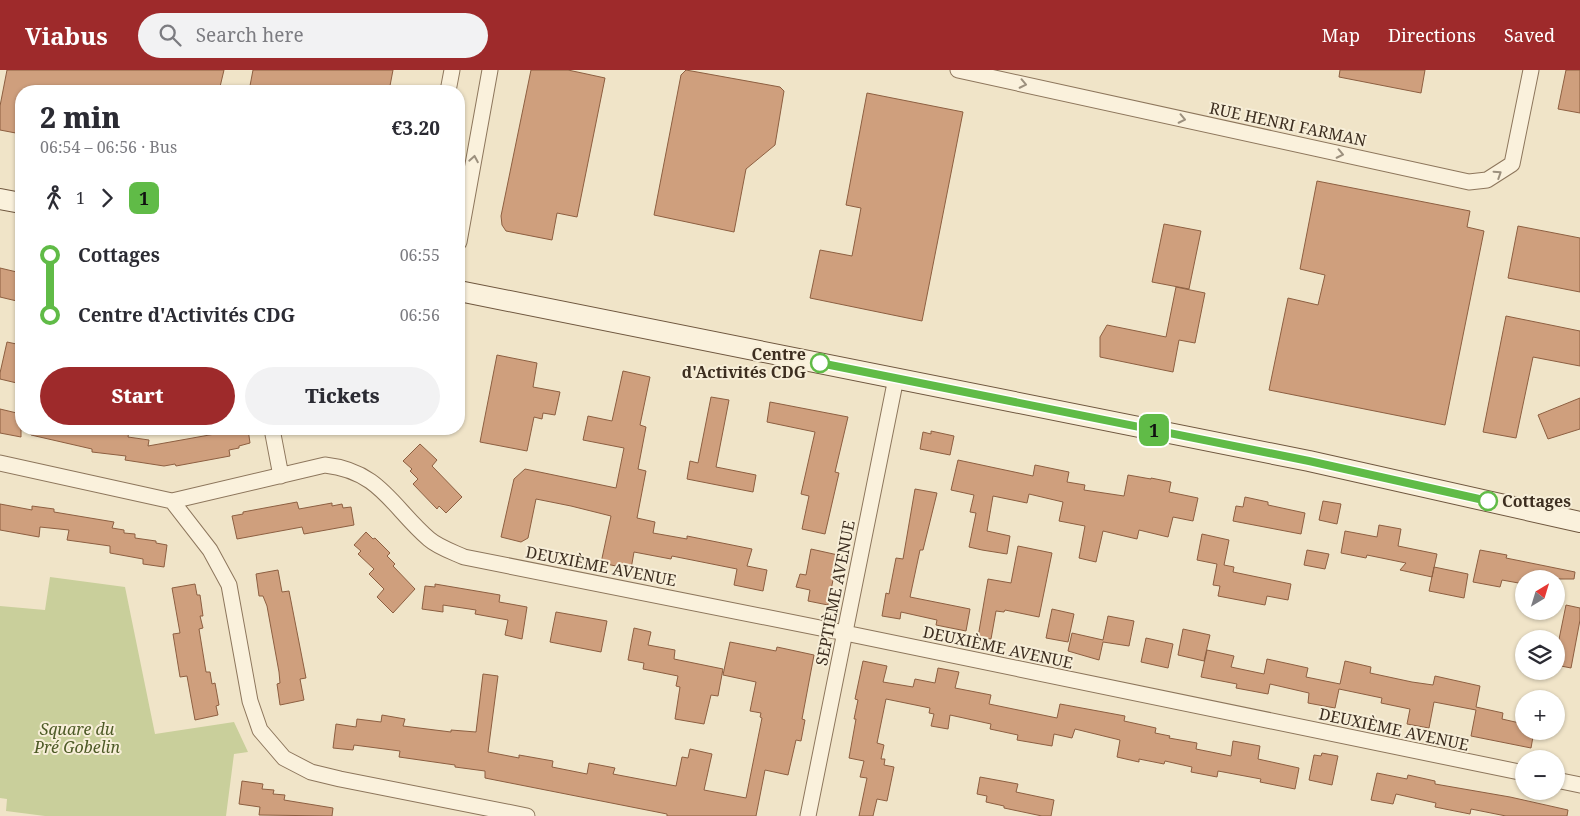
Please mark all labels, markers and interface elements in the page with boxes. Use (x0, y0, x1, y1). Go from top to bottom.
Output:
search box (138, 13, 488, 58)
text: Viabus (25, 19, 108, 52)
icon: search (156, 21, 184, 49)
text: Search here (196, 22, 304, 48)
text: Map (1322, 23, 1360, 47)
text: Directions (1388, 23, 1476, 47)
text: Saved (1504, 23, 1555, 47)
one-way arrow (1018, 78, 1027, 89)
street label: RUE HENRI FARMAN (1207, 97, 1369, 151)
text: 2 min (40, 98, 120, 136)
one-way arrow (1177, 113, 1186, 124)
text: €3.20 (392, 115, 440, 141)
text: 06:54 – 06:56 · Bus (40, 136, 177, 158)
one-way arrow (1336, 148, 1345, 159)
one-way arrow (468, 155, 478, 164)
one-way arrow (1492, 170, 1501, 180)
icon: walk (40, 184, 68, 212)
icon: forward (93, 184, 121, 212)
text: 1 (139, 186, 149, 210)
text: 1 (76, 187, 85, 209)
text: Cottages (78, 242, 160, 268)
text: 06:55 (400, 244, 440, 266)
text: Centre d'Activités CDG (78, 302, 295, 328)
text: 06:56 (400, 304, 440, 326)
place label: Centre d'Activités CDG (682, 343, 806, 383)
marker: Centre d'Activités CDG (810, 353, 830, 373)
button: Start (40, 367, 235, 425)
button: Tickets (245, 367, 440, 425)
line badge: 1 (1138, 414, 1170, 446)
text: 1 (1149, 418, 1159, 442)
place label: Cottages (1502, 490, 1571, 512)
marker: Cottages (1478, 491, 1498, 511)
street label: SEPTIÈME AVENUE (810, 518, 860, 668)
street label: DEUXIÈME AVENUE (524, 541, 678, 591)
north arrow (1515, 570, 1565, 620)
map controls (1515, 570, 1565, 800)
street label: DEUXIÈME AVENUE (921, 620, 1075, 674)
button: layers (1515, 630, 1565, 680)
button: + (1515, 690, 1565, 740)
street label: DEUXIÈME AVENUE (1317, 702, 1471, 756)
park label: Square du Pré Gobelin (33, 718, 120, 758)
button: − (1515, 750, 1565, 800)

